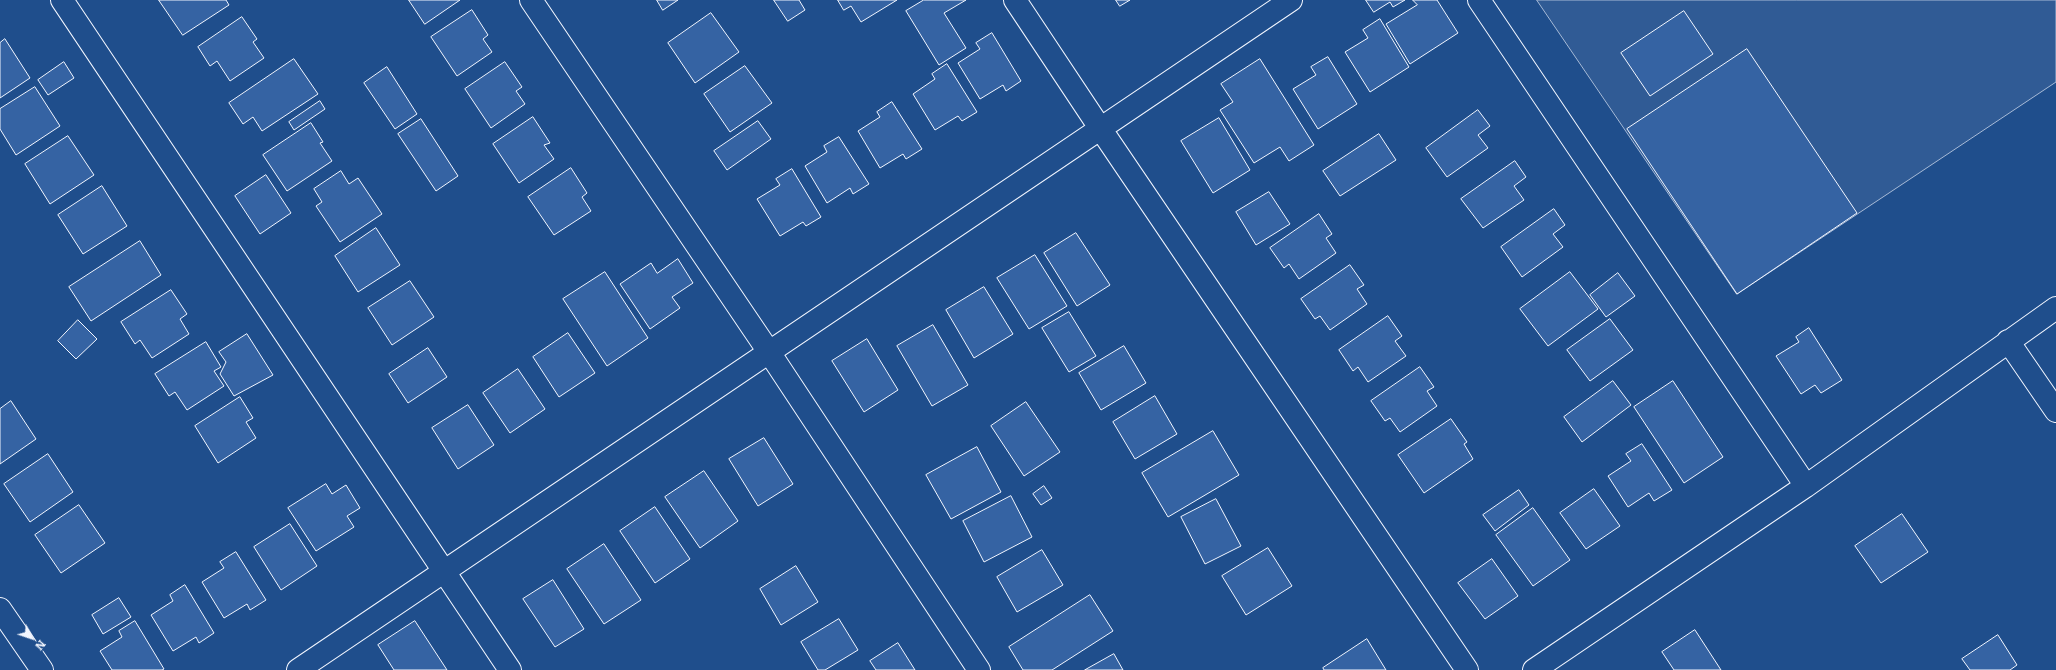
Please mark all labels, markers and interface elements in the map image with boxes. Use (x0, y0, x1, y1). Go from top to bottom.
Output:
north arrow (12, 618, 52, 658)
text: N (32, 637, 50, 654)

